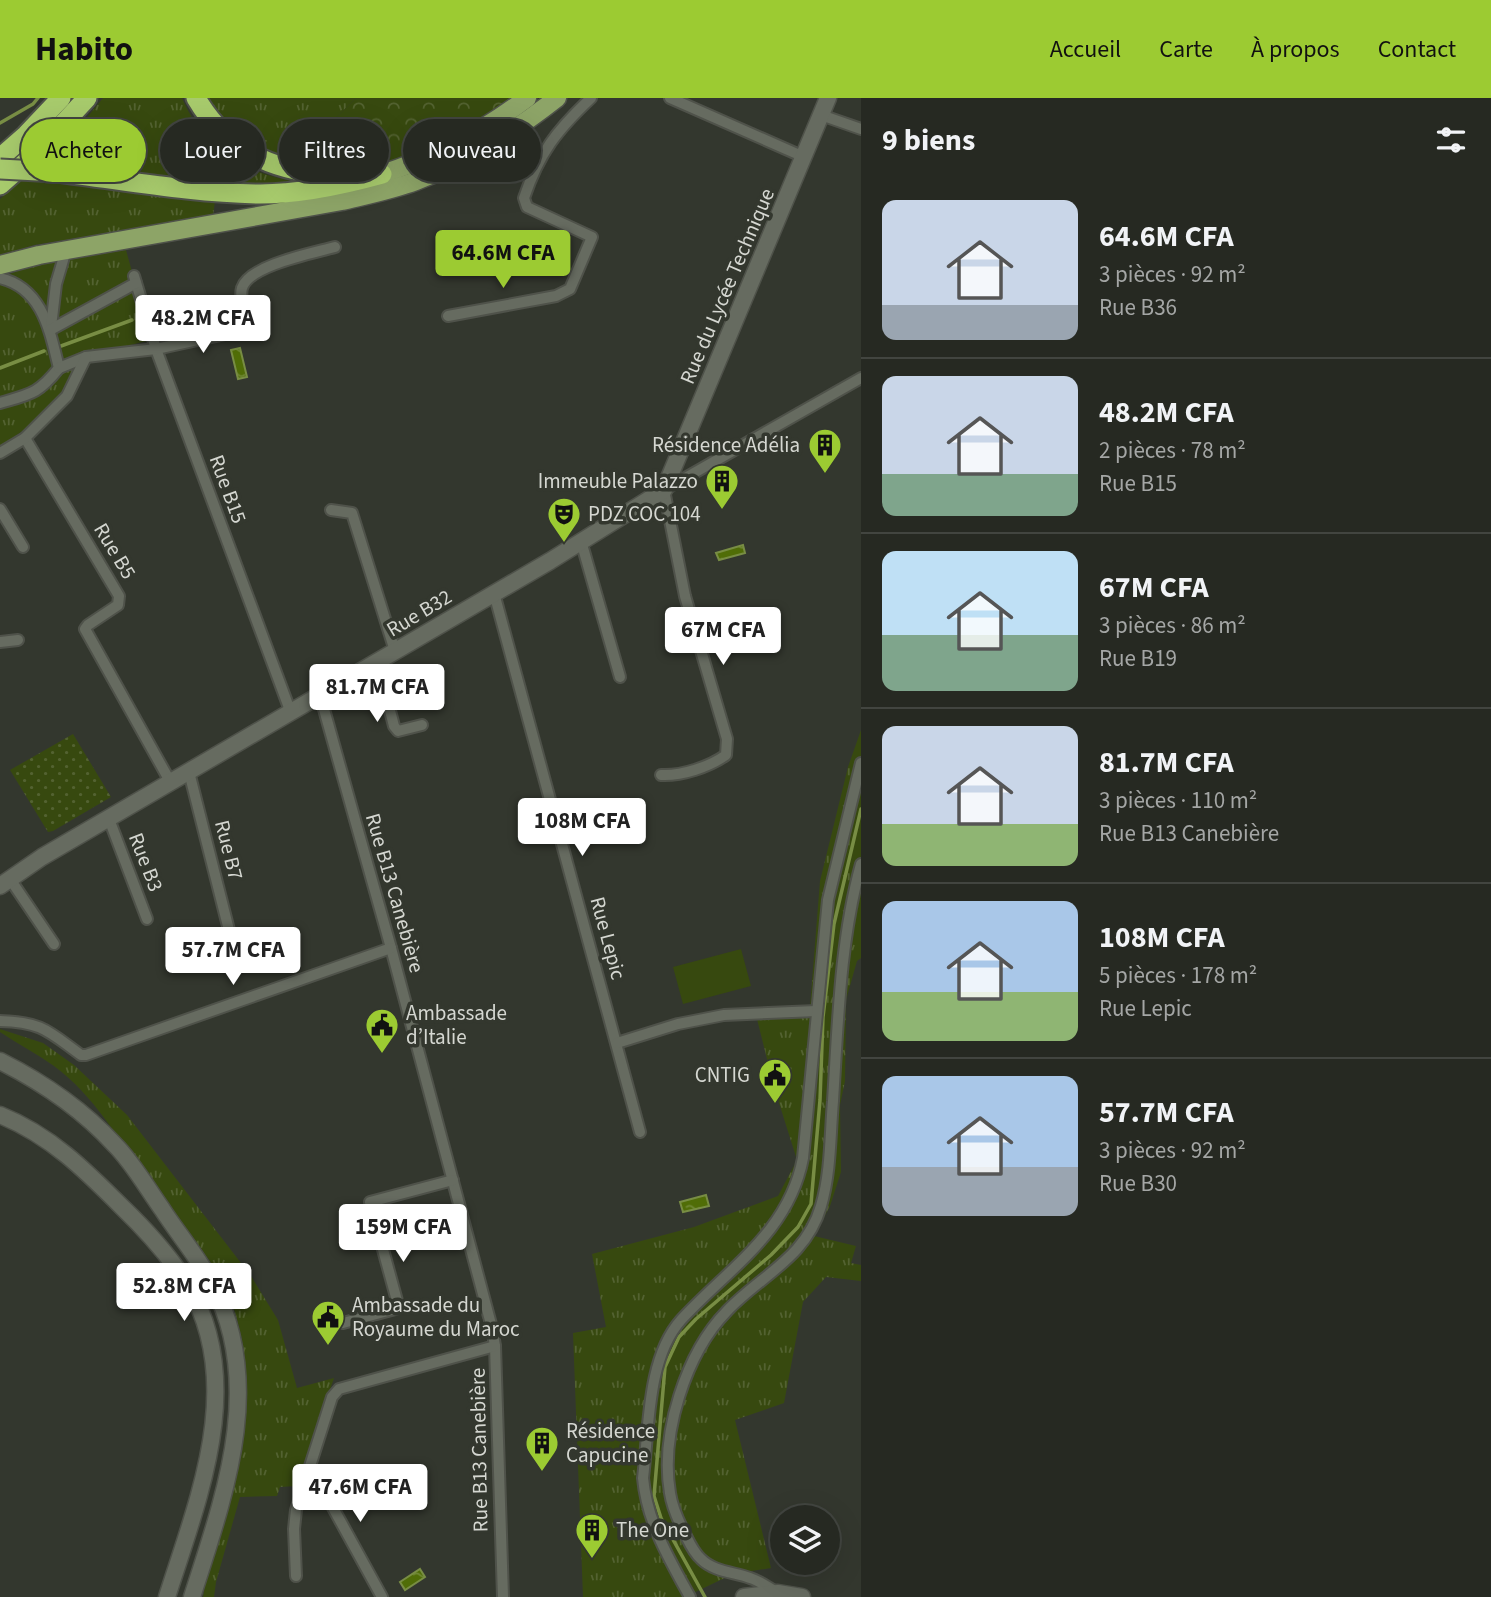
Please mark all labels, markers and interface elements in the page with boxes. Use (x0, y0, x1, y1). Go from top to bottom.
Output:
text: Habito (35, 26, 133, 73)
text: Accueil (1050, 32, 1121, 67)
text: Carte (1159, 32, 1213, 67)
text: À propos (1251, 32, 1340, 67)
text: Contact (1378, 32, 1456, 67)
chip: Acheter (21, 119, 146, 182)
chip: Louer (160, 119, 265, 182)
chip: Filtres (279, 119, 389, 182)
chip: Nouveau (403, 119, 541, 182)
text: 9 biens (882, 119, 975, 162)
icon: filters (1432, 121, 1470, 159)
street label: Rue du Lycée Technique (672, 183, 782, 389)
text: 64.6M CFA (1099, 215, 1234, 258)
icon: home (938, 228, 1022, 312)
pin: 64.6M CFA (423, 230, 583, 290)
text: 64.6M CFA (451, 236, 555, 269)
text: 3 pièces · 92 m² (1099, 258, 1246, 291)
text: Rue B36 (1099, 291, 1177, 324)
pin: 48.2M CFA (123, 296, 283, 355)
text: 48.2M CFA (151, 301, 255, 334)
text: 48.2M CFA (1099, 391, 1234, 434)
icon: home (938, 404, 1022, 488)
building icon: Résidence Adélia (806, 426, 844, 475)
place label: Résidence Adélia (652, 430, 800, 460)
text: 2 pièces · 78 m² (1099, 434, 1246, 467)
street label: Rue B15 (202, 450, 254, 528)
building icon: Immeuble Palazzo (703, 462, 741, 511)
place label: Immeuble Palazzo (538, 466, 698, 496)
text: Rue B15 (1099, 467, 1177, 500)
theatre icon: PDZ COC 104 (545, 495, 583, 544)
place label: PDZ COC 104 (588, 499, 701, 529)
street label: Rue B5 (86, 517, 144, 585)
text: 67M CFA (1099, 566, 1209, 609)
icon: home (938, 579, 1022, 663)
street label: Rue B32 (381, 582, 457, 644)
pin: 67M CFA (658, 608, 788, 667)
text: 3 pièces · 86 m² (1099, 609, 1246, 642)
text: 67M CFA (681, 613, 765, 646)
text: Rue B19 (1099, 642, 1177, 675)
pin: 81.7M CFA (297, 664, 457, 724)
text: 81.7M CFA (325, 670, 429, 703)
text: 81.7M CFA (1099, 741, 1234, 784)
icon: home (938, 754, 1022, 838)
text: 3 pièces · 110 m² (1099, 784, 1257, 817)
pin: 108M CFA (510, 798, 654, 858)
text: 108M CFA (534, 804, 630, 837)
street label: Rue B13 Canebière (358, 810, 432, 976)
street label: Rue B7 (207, 817, 251, 883)
text: Rue B13 Canebière (1099, 817, 1279, 850)
street label: Rue B3 (121, 828, 171, 896)
street label: Rue Lepic (583, 893, 634, 983)
text: 108M CFA (1099, 916, 1225, 959)
pin: 57.7M CFA (153, 928, 313, 987)
icon: home (938, 929, 1022, 1013)
text: 57.7M CFA (181, 933, 285, 966)
text: 5 pièces · 178 m² (1099, 959, 1257, 992)
text: Rue Lepic (1099, 992, 1192, 1025)
place label: Ambassade d’Italie (406, 998, 507, 1052)
public building icon: Ambassade d’Italie (363, 1006, 401, 1055)
public building icon: CNTIG (756, 1056, 794, 1105)
place label: CNTIG (695, 1060, 750, 1090)
text: 57.7M CFA (1099, 1091, 1234, 1134)
icon: home (938, 1104, 1022, 1188)
text: 3 pièces · 92 m² (1099, 1134, 1246, 1167)
text: Rue B30 (1099, 1167, 1177, 1200)
pin: 159M CFA (331, 1204, 475, 1264)
text: 159M CFA (355, 1210, 451, 1243)
pin: 52.8M CFA (104, 1264, 264, 1323)
text: 52.8M CFA (132, 1269, 236, 1302)
place label: Ambassade du Royaume du Maroc (352, 1290, 520, 1344)
public building icon: Ambassade du Royaume du Maroc (309, 1298, 347, 1347)
street label: Rue B13 Canebière (463, 1367, 495, 1533)
place label: Résidence Capucine (566, 1416, 655, 1470)
building icon: Résidence Capucine (523, 1424, 561, 1473)
pin: 47.6M CFA (280, 1464, 440, 1524)
text: 47.6M CFA (308, 1470, 412, 1503)
map controls (770, 1505, 840, 1575)
button: layers (770, 1505, 840, 1575)
building icon: The One (573, 1511, 611, 1560)
place label: The One (616, 1515, 689, 1545)

